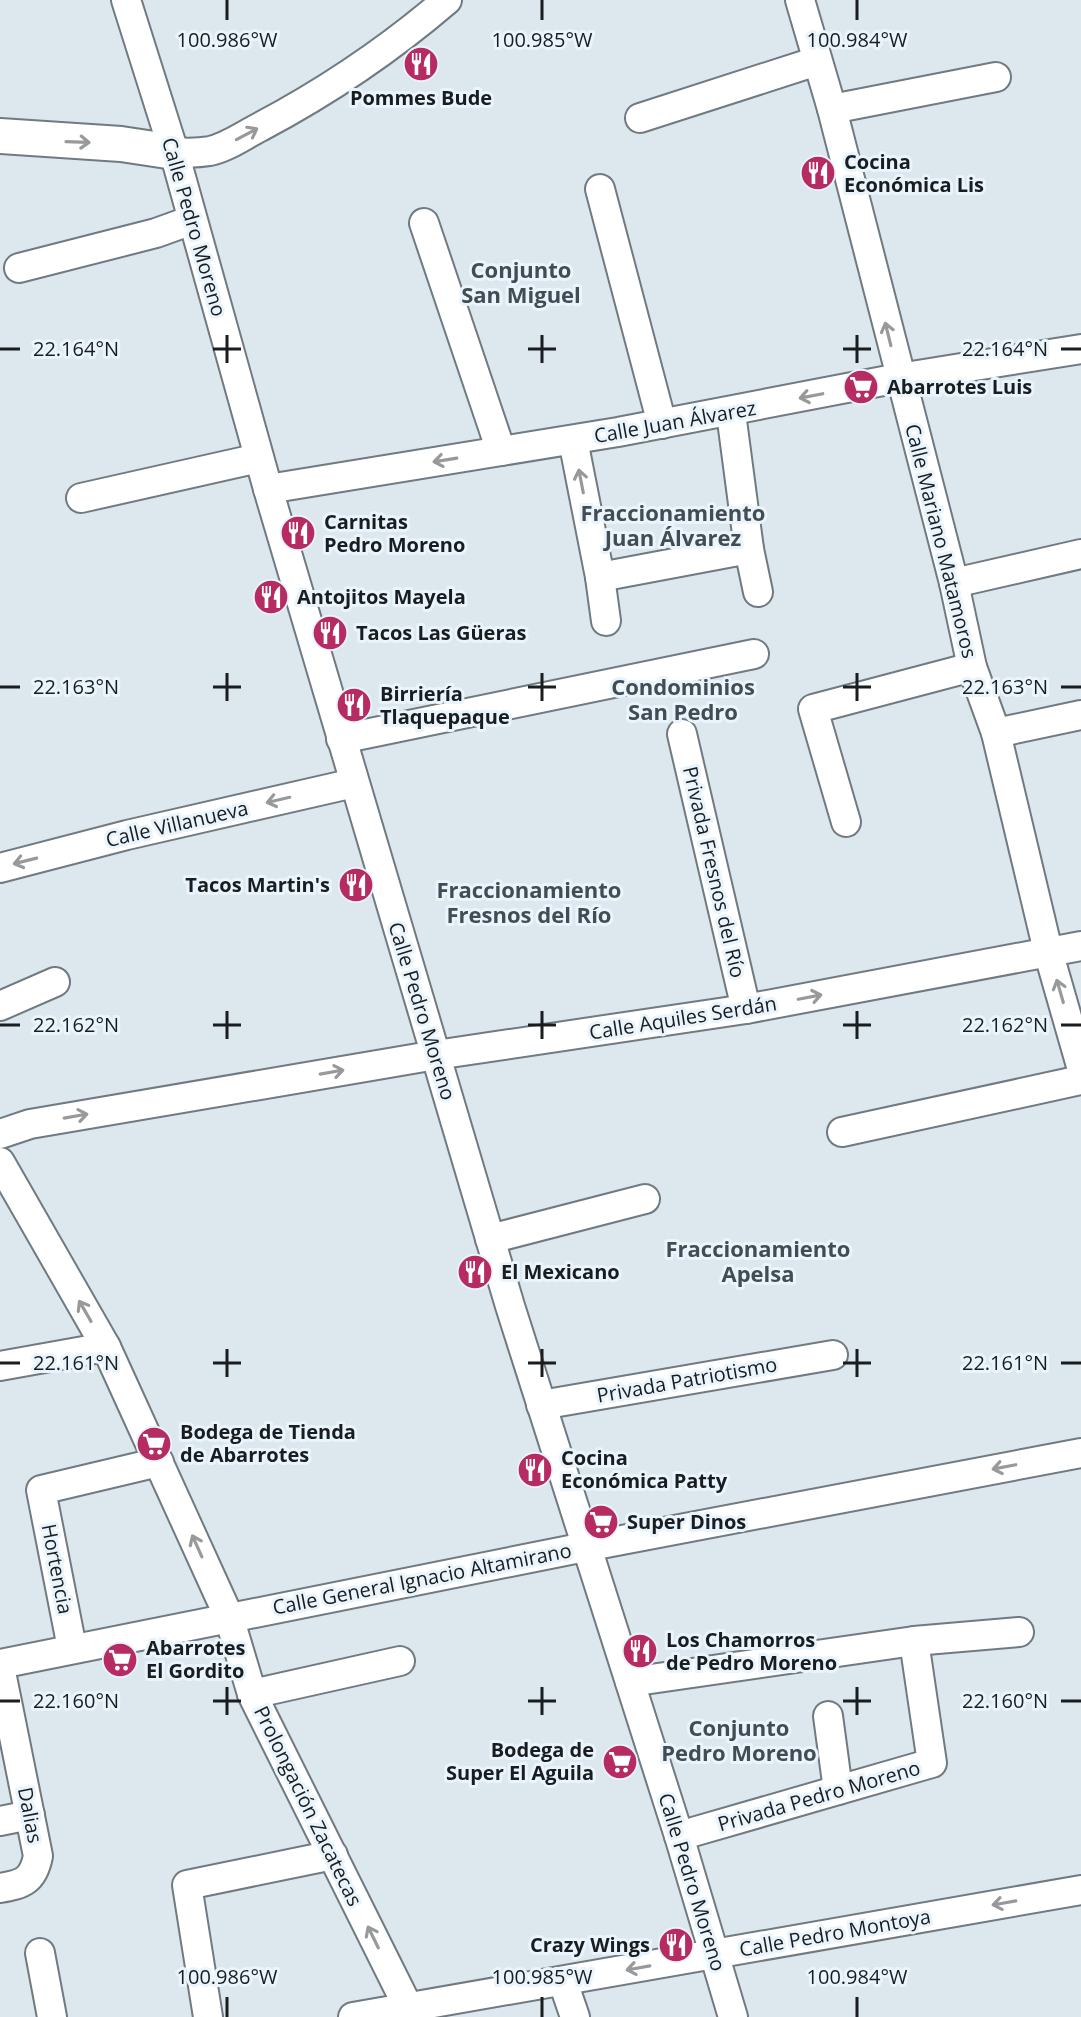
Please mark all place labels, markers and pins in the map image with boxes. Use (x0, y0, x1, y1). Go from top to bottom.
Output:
restaurant icon: Pommes Bude (402, 45, 440, 83)
place label: Pommes Bude (350, 84, 492, 111)
place label: Cocina Económica Lis (844, 148, 984, 198)
restaurant icon: Cocina Económica Lis (799, 154, 837, 192)
supermarket icon: Abarrotes Luis (842, 368, 880, 406)
place label: Abarrotes Luis (887, 373, 1032, 400)
place label: Carnitas Pedro Moreno (324, 508, 465, 558)
restaurant icon: Carnitas Pedro Moreno (279, 514, 317, 552)
restaurant icon: Antojitos Mayela (252, 578, 290, 616)
place label: Antojitos Mayela (297, 583, 466, 610)
restaurant icon: Tacos Las Güeras (311, 614, 349, 652)
place label: Tacos Las Güeras (356, 619, 527, 646)
place label: Birriería Tlaquepaque (380, 680, 510, 730)
restaurant icon: Birriería Tlaquepaque (335, 686, 373, 724)
restaurant icon: Tacos Martin's (337, 866, 375, 904)
place label: Tacos Martin's (185, 871, 330, 898)
restaurant icon: El Mexicano (456, 1253, 494, 1291)
place label: El Mexicano (501, 1258, 620, 1285)
place label: Bodega de Tienda de Abarrotes (180, 1418, 356, 1468)
supermarket icon: Bodega de Tienda de Abarrotes (135, 1425, 173, 1463)
place label: Cocina Económica Patty (561, 1444, 728, 1494)
restaurant icon: Cocina Económica Patty (516, 1451, 554, 1489)
supermarket icon: Super Dinos (582, 1503, 620, 1541)
place label: Super Dinos (627, 1508, 746, 1535)
place label: Los Chamorros de Pedro Moreno (666, 1626, 837, 1676)
restaurant icon: Los Chamorros de Pedro Moreno (621, 1632, 659, 1670)
place label: Abarrotes El Gordito (146, 1634, 246, 1684)
supermarket icon: Abarrotes El Gordito (101, 1641, 139, 1679)
place label: Bodega de Super El Aguila (446, 1736, 594, 1786)
supermarket icon: Bodega de Super El Aguila (601, 1743, 639, 1781)
restaurant icon: Crazy Wings (657, 1926, 695, 1964)
place label: Crazy Wings (530, 1931, 650, 1958)

